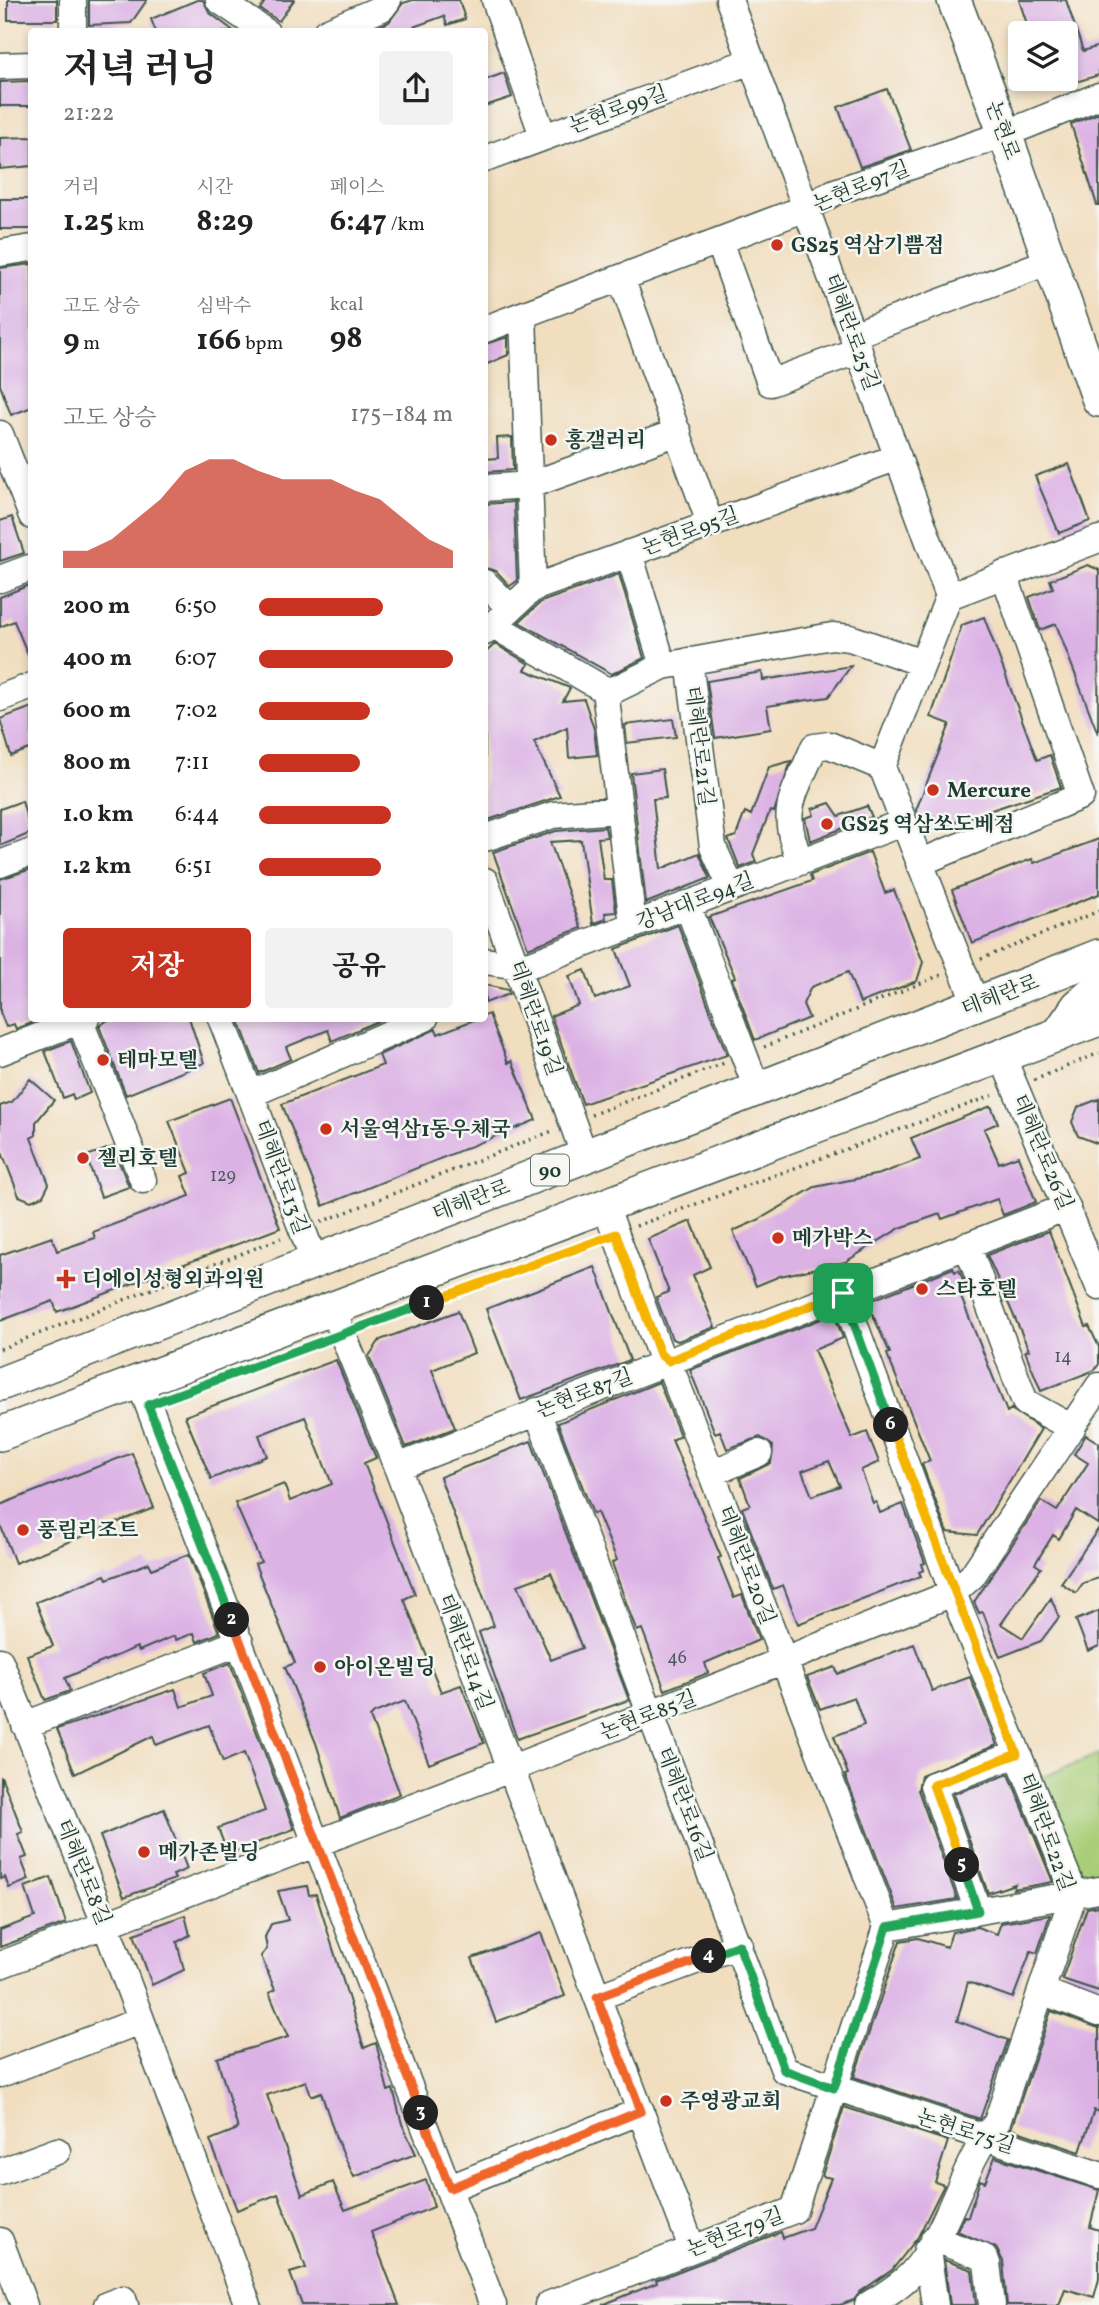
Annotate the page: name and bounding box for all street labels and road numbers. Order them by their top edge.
street label: 논현로99길 [565,79,672,142]
street label: 논현로 [978,97,1026,164]
street label: 논현로97길 [809,155,914,220]
street label: 테헤란로25길 [816,270,885,395]
street label: 논현로95길 [638,501,743,563]
street label: 테헤란로21길 [677,684,720,808]
street label: 강남대로94길 [632,867,759,938]
street label: 테헤란로19길 [501,957,568,1080]
street label: 테헤란로 [957,968,1044,1024]
street label: 테헤란로26길 [1004,1090,1079,1215]
street label: 테헤란로13길 [246,1116,315,1239]
road number: 90 [531,1154,569,1186]
street label: 테헤란로 [428,1173,515,1229]
street label: 논현로87길 [532,1363,637,1426]
street label: 테헤란로20길 [710,1502,782,1629]
street label: 테헤란로14길 [430,1590,499,1715]
street label: 논현로85길 [596,1685,701,1748]
street label: 테헤란로16길 [649,1743,719,1866]
street label: 테헤란로22길 [1011,1769,1080,1896]
street label: 테헤란로8길 [48,1815,117,1930]
street label: 논현로75길 [913,2103,1018,2162]
street label: 논현로79길 [683,2202,788,2265]

